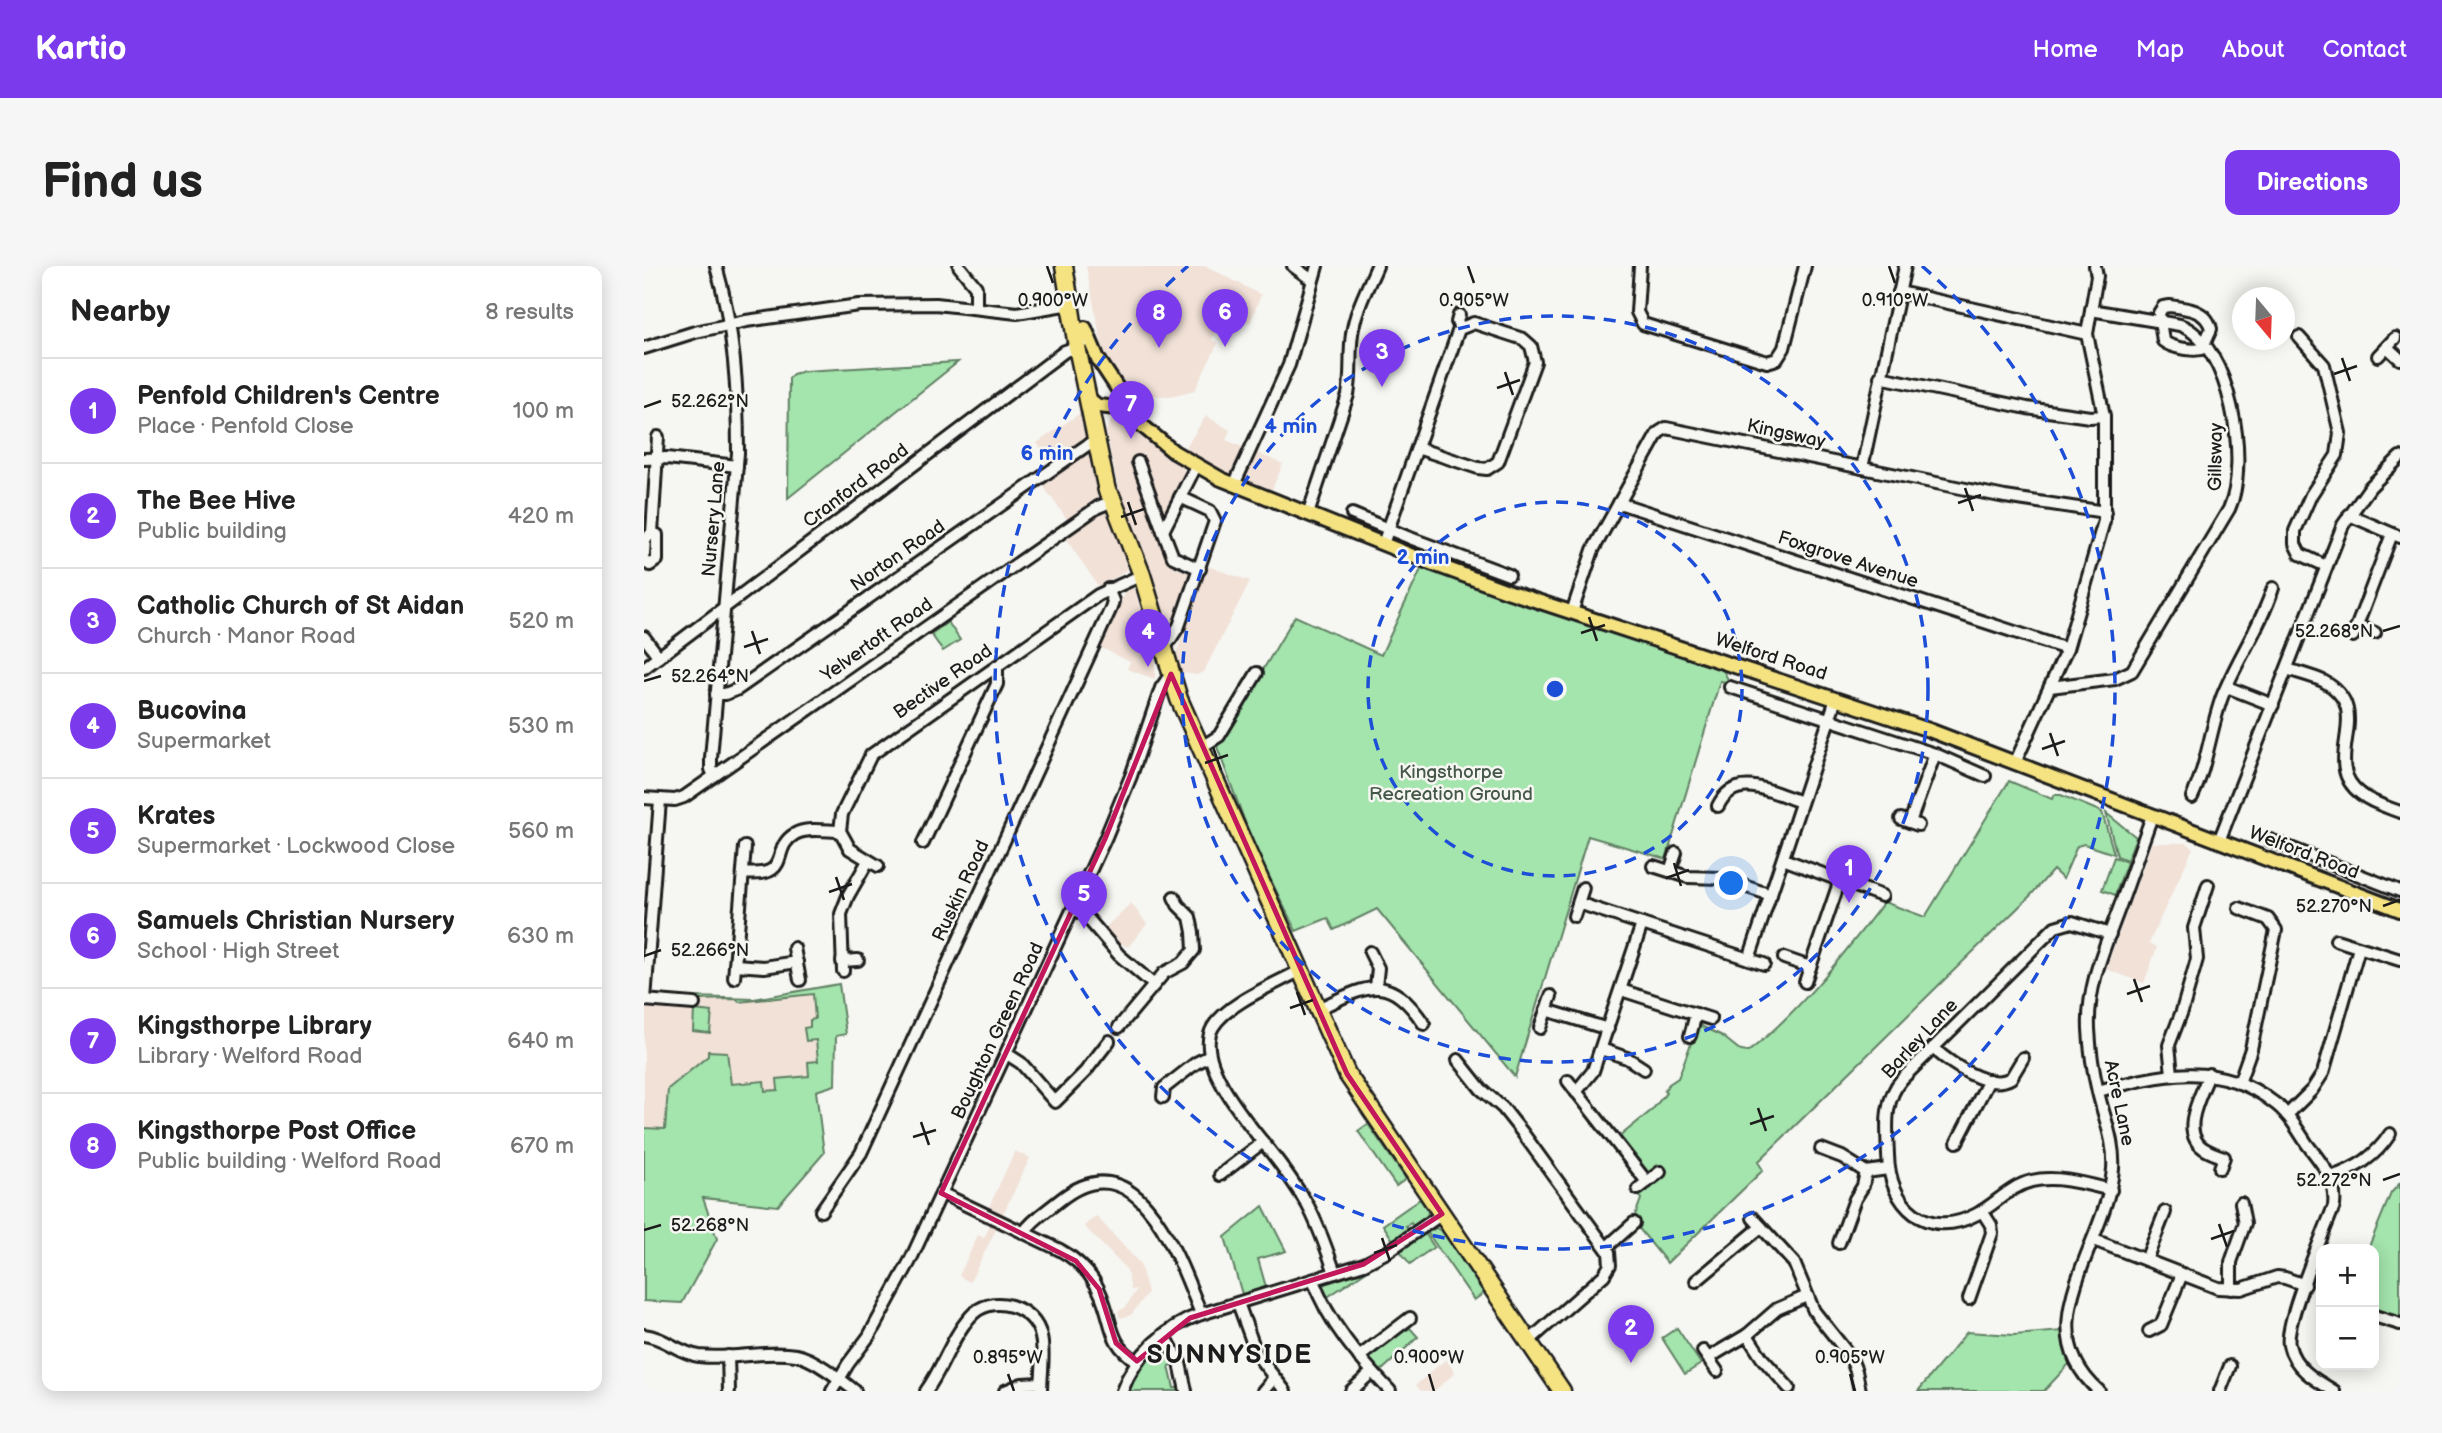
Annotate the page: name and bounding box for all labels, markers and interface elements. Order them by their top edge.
text: Kartio [35,29,127,69]
text: Home [2033,35,2098,64]
text: Map [2136,35,2184,64]
text: About [2222,35,2284,64]
text: Contact [2322,35,2407,64]
button: Directions [2225,150,2400,215]
text: Find us [42,153,203,212]
north arrow [2232,287,2295,350]
pin: 6 [1202,289,1248,347]
text: 0.900°W [1018,290,1089,311]
pin: 8 [1136,290,1182,348]
text: 0.905°W [1439,290,1510,311]
text: 0.910°W [1862,290,1929,311]
text: Nearby [70,294,170,330]
text: 8 results [485,298,574,326]
pin: 3 [1359,329,1405,387]
text: Penfold Children's Centre [137,381,440,412]
pin: 7 [1108,381,1154,439]
text: 52.262°N [671,391,749,412]
text: 1 [88,397,98,425]
text: 100 m [513,397,574,425]
text: Place · Penfold Close [137,412,354,440]
text: 4 min [1265,414,1317,439]
street label: Kingsway [1745,414,1828,454]
street label: Gillsway [2204,422,2228,491]
street label: Cranford Road [799,439,913,533]
text: 6 min [1020,441,1074,466]
street label: Nursery Lane [697,460,731,578]
text: The Bee Hive [137,486,296,517]
text: 2 [86,502,100,530]
text: 420 m [508,502,574,530]
street label: Norton Road [846,515,950,597]
text: Public building [137,517,287,545]
street label: Foxgrove Avenue [1775,526,1921,594]
text: 2 min [1396,545,1450,570]
text: Catholic Church of St Aidan [137,591,464,622]
street label: Yelvertoft Road [816,593,937,688]
text: 3 [86,607,100,635]
text: 520 m [508,607,574,635]
pin: 4 [1125,609,1171,667]
text: 52.268°N [2295,621,2373,642]
text: Church · Manor Road [137,622,356,650]
street label: Welford Road [1712,628,1830,686]
street label: Bective Road [889,640,997,724]
text: 52.264°N [671,666,749,687]
centre of rings [1543,677,1567,701]
text: Bucovina [137,696,247,727]
text: 4 [86,712,100,740]
text: 530 m [508,712,574,740]
text: Supermarket [137,727,271,755]
park label: Kingsthorpe Recreation Ground [1369,761,1533,806]
text: Krates [137,801,215,832]
text: 5 [86,817,100,845]
text: 560 m [508,817,574,845]
street label: Welford Road [2246,821,2362,885]
text: Supermarket · Lockwood Close [137,832,455,860]
street label: Ruskin Road [928,837,994,945]
pin: 1 [1826,845,1872,903]
your location [1714,866,1748,900]
pin: 5 [1061,871,1107,929]
text: 52.270°N [2296,896,2372,917]
text: Samuels Christian Nursery [137,906,454,937]
text: 6 [86,922,100,950]
text: 630 m [507,922,574,950]
text: School · High Street [137,937,339,965]
street label: Boughton Green Road [947,939,1049,1123]
text: 52.266°N [671,940,749,961]
street label: Barley Lane [1877,994,1963,1084]
text: Kingsthorpe Library [137,1011,372,1042]
text: 7 [87,1027,99,1055]
text: 640 m [507,1027,574,1055]
text: Library · Welford Road [137,1042,362,1070]
street label: Acre Lane [2099,1058,2139,1148]
text: Kingsthorpe Post Office [137,1116,416,1147]
text: 8 [86,1132,100,1160]
text: 670 m [510,1132,574,1160]
text: Public building · Welford Road [137,1147,442,1175]
text: 52.272°N [2296,1170,2372,1191]
text: 52.268°N [671,1215,749,1236]
map controls [2316,1244,2379,1370]
button: + [2316,1244,2379,1307]
pin: 2 [1608,1305,1654,1363]
button: − [2316,1307,2379,1370]
district label: SUNNYSIDE [1147,1340,1313,1371]
text: 0.895°W [973,1347,1043,1368]
text: 0.900°W [1394,1347,1465,1368]
text: 0.905°W [1815,1347,1886,1368]

